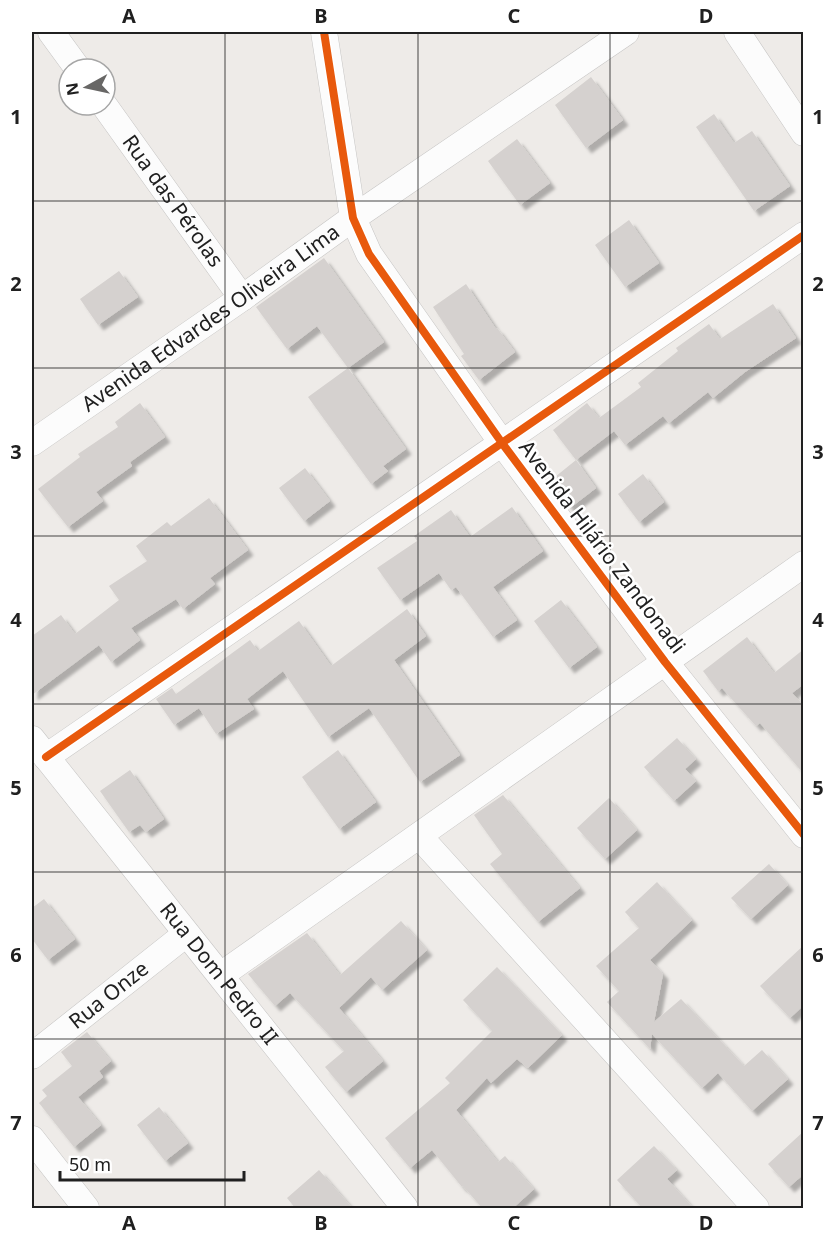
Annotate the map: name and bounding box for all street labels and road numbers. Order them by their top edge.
street label: Rua das Pérolas [117,129,230,272]
street label: Avenida Edvardes Oliveira Lima [76,217,345,418]
street label: Avenida Hilário Zandonadi [513,434,692,659]
street label: Rua Dom Pedro II [154,896,285,1050]
street label: Rua Onze [62,954,154,1035]

